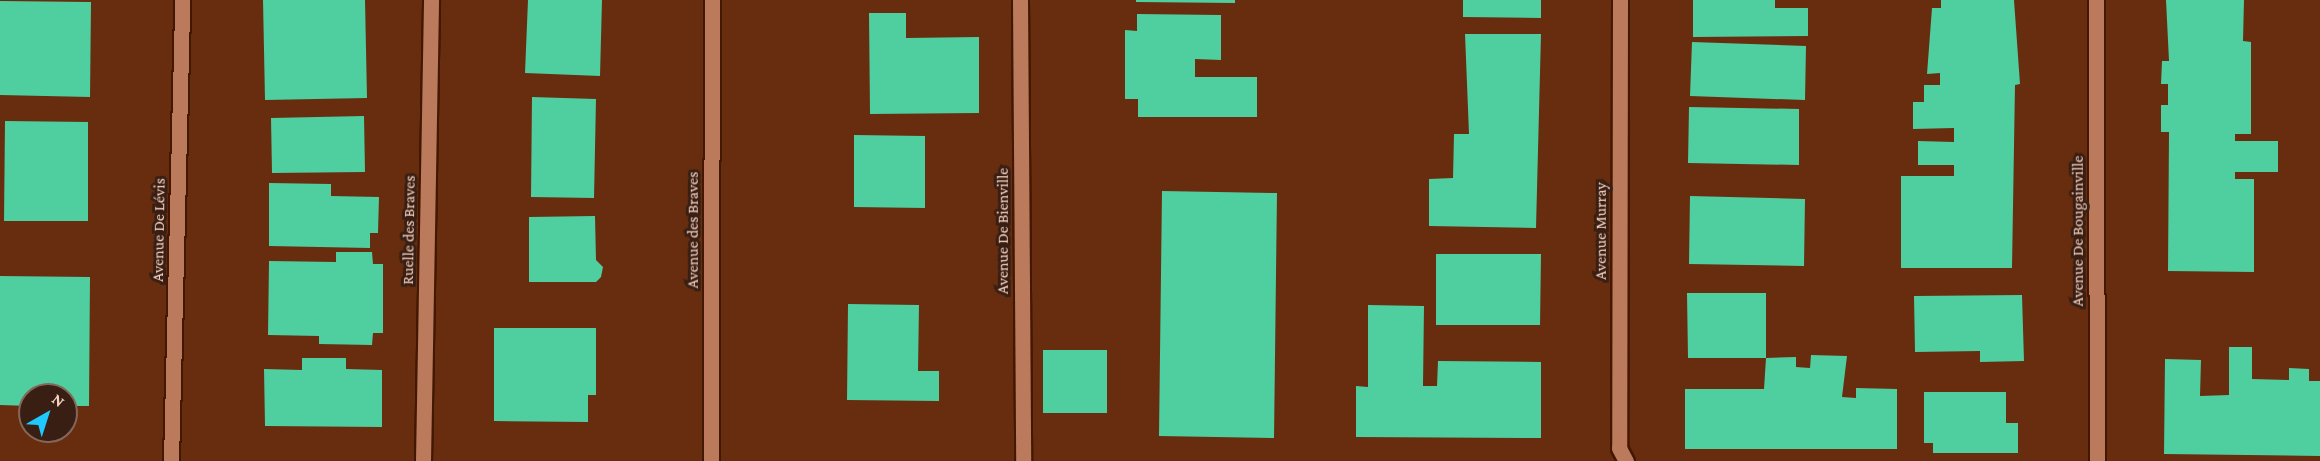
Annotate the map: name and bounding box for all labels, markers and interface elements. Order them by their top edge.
street label: Avenue De Bougainville [2068,156,2088,306]
street label: Avenue De Bienville [993,168,1013,294]
street label: Avenue des Braves [683,172,703,288]
street label: Ruelle des Braves [398,175,420,285]
street label: Avenue De Lévis [148,178,170,282]
street label: Avenue Murray [1591,182,1611,280]
north arrow [18,383,78,443]
text: N [49,390,68,410]

